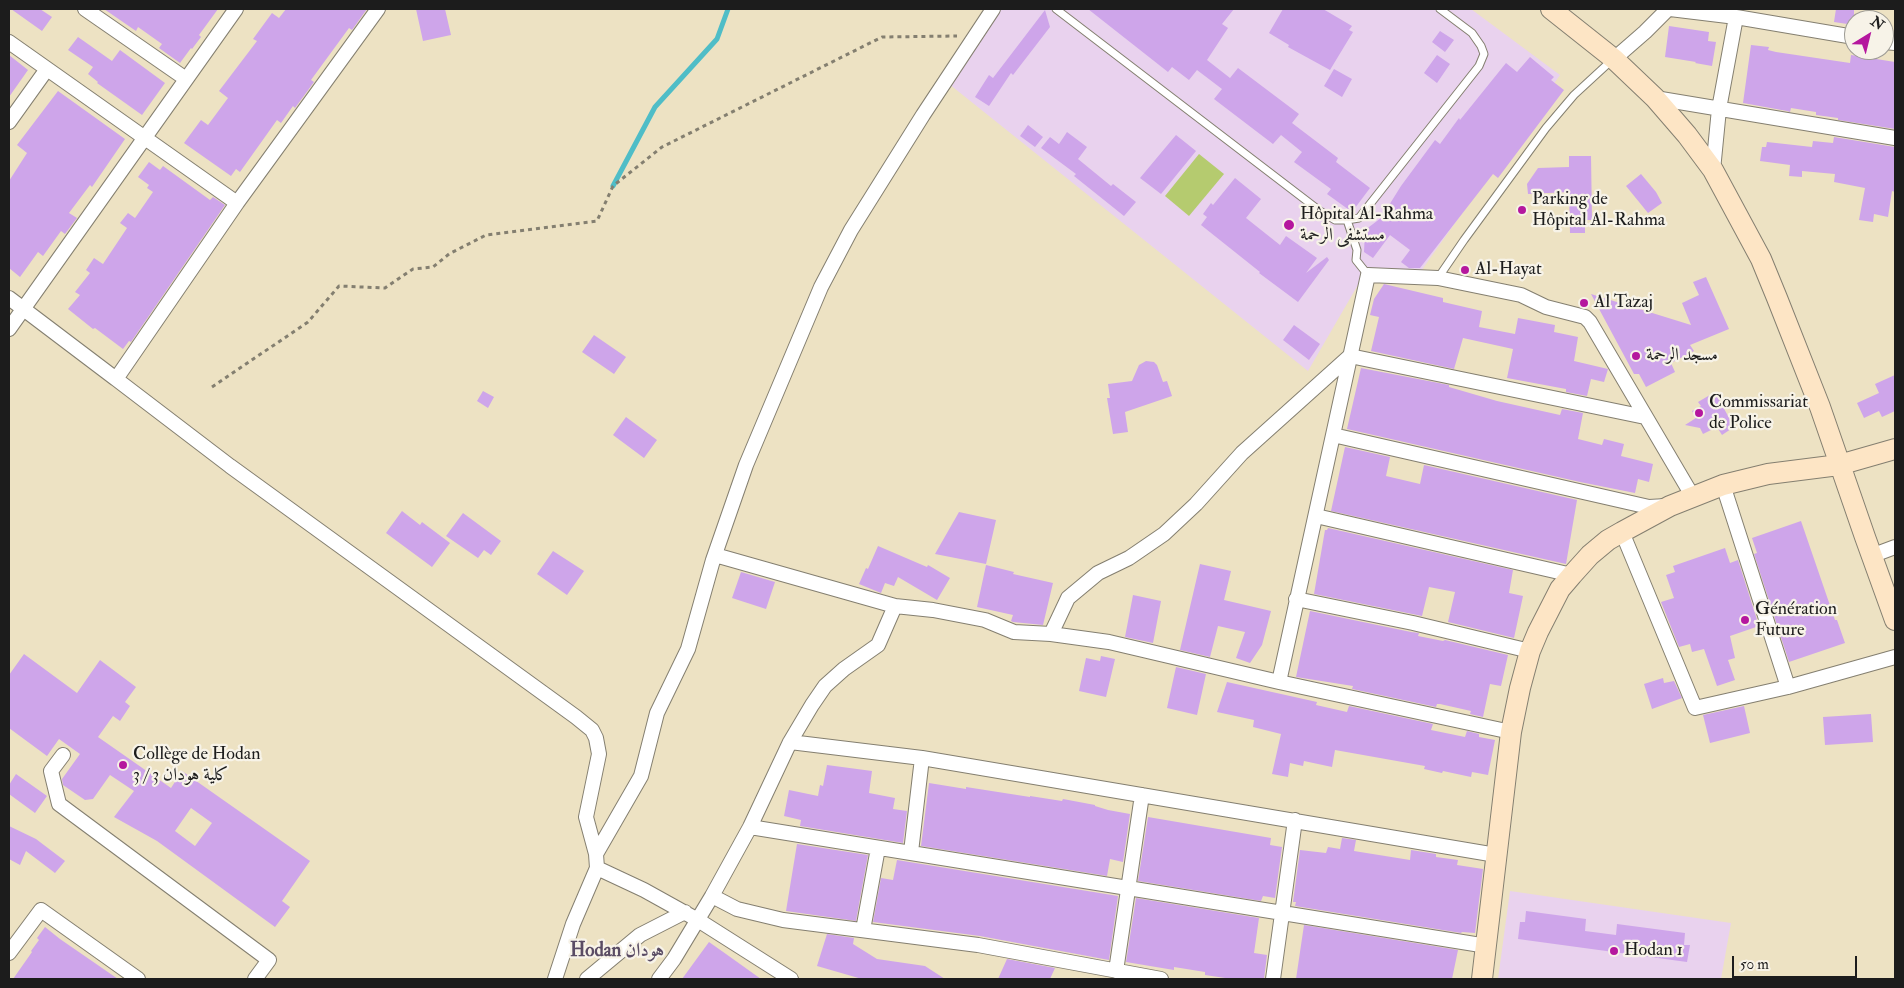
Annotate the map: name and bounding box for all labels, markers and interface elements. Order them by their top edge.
north arrow [1844,10,1894,60]
text: N [1867,13,1888,34]
place label: Parking de Hôpital Al-Rahma [1532,189,1665,232]
place label: Hôpital Al-Rahma مستشفى الرحمة [1300,204,1433,246]
marker: Parking de Hôpital Al-Rahma [1516,204,1528,216]
marker: Hôpital Al-Rahma مستشفى الرحمة [1282,218,1296,232]
place label: Al-Hayat [1475,259,1542,281]
marker: Al-Hayat [1459,264,1471,276]
place label: Al Tazaj [1594,292,1653,314]
marker: Al Tazaj [1578,297,1590,309]
place label: مسجد الرحمة [1646,345,1718,367]
marker: مسجد الرحمة [1630,350,1642,362]
place label: Commissariat de Police [1709,392,1808,434]
marker: Commissariat de Police [1693,407,1705,419]
place label: Génération Future [1755,599,1837,642]
marker: Génération Future [1739,614,1751,626]
place label: Collège de Hodan 3 / كلية هودان 3 [133,744,261,786]
marker: Collège de Hodan 3 / كلية هودان 3 [117,759,129,771]
place label: Hodan 1 [1624,940,1683,962]
district label: Hodan هودان [570,941,664,963]
marker: Hodan 1 [1608,945,1620,957]
scale bar [1734,946,1859,978]
text: 50 m [1740,955,1769,974]

